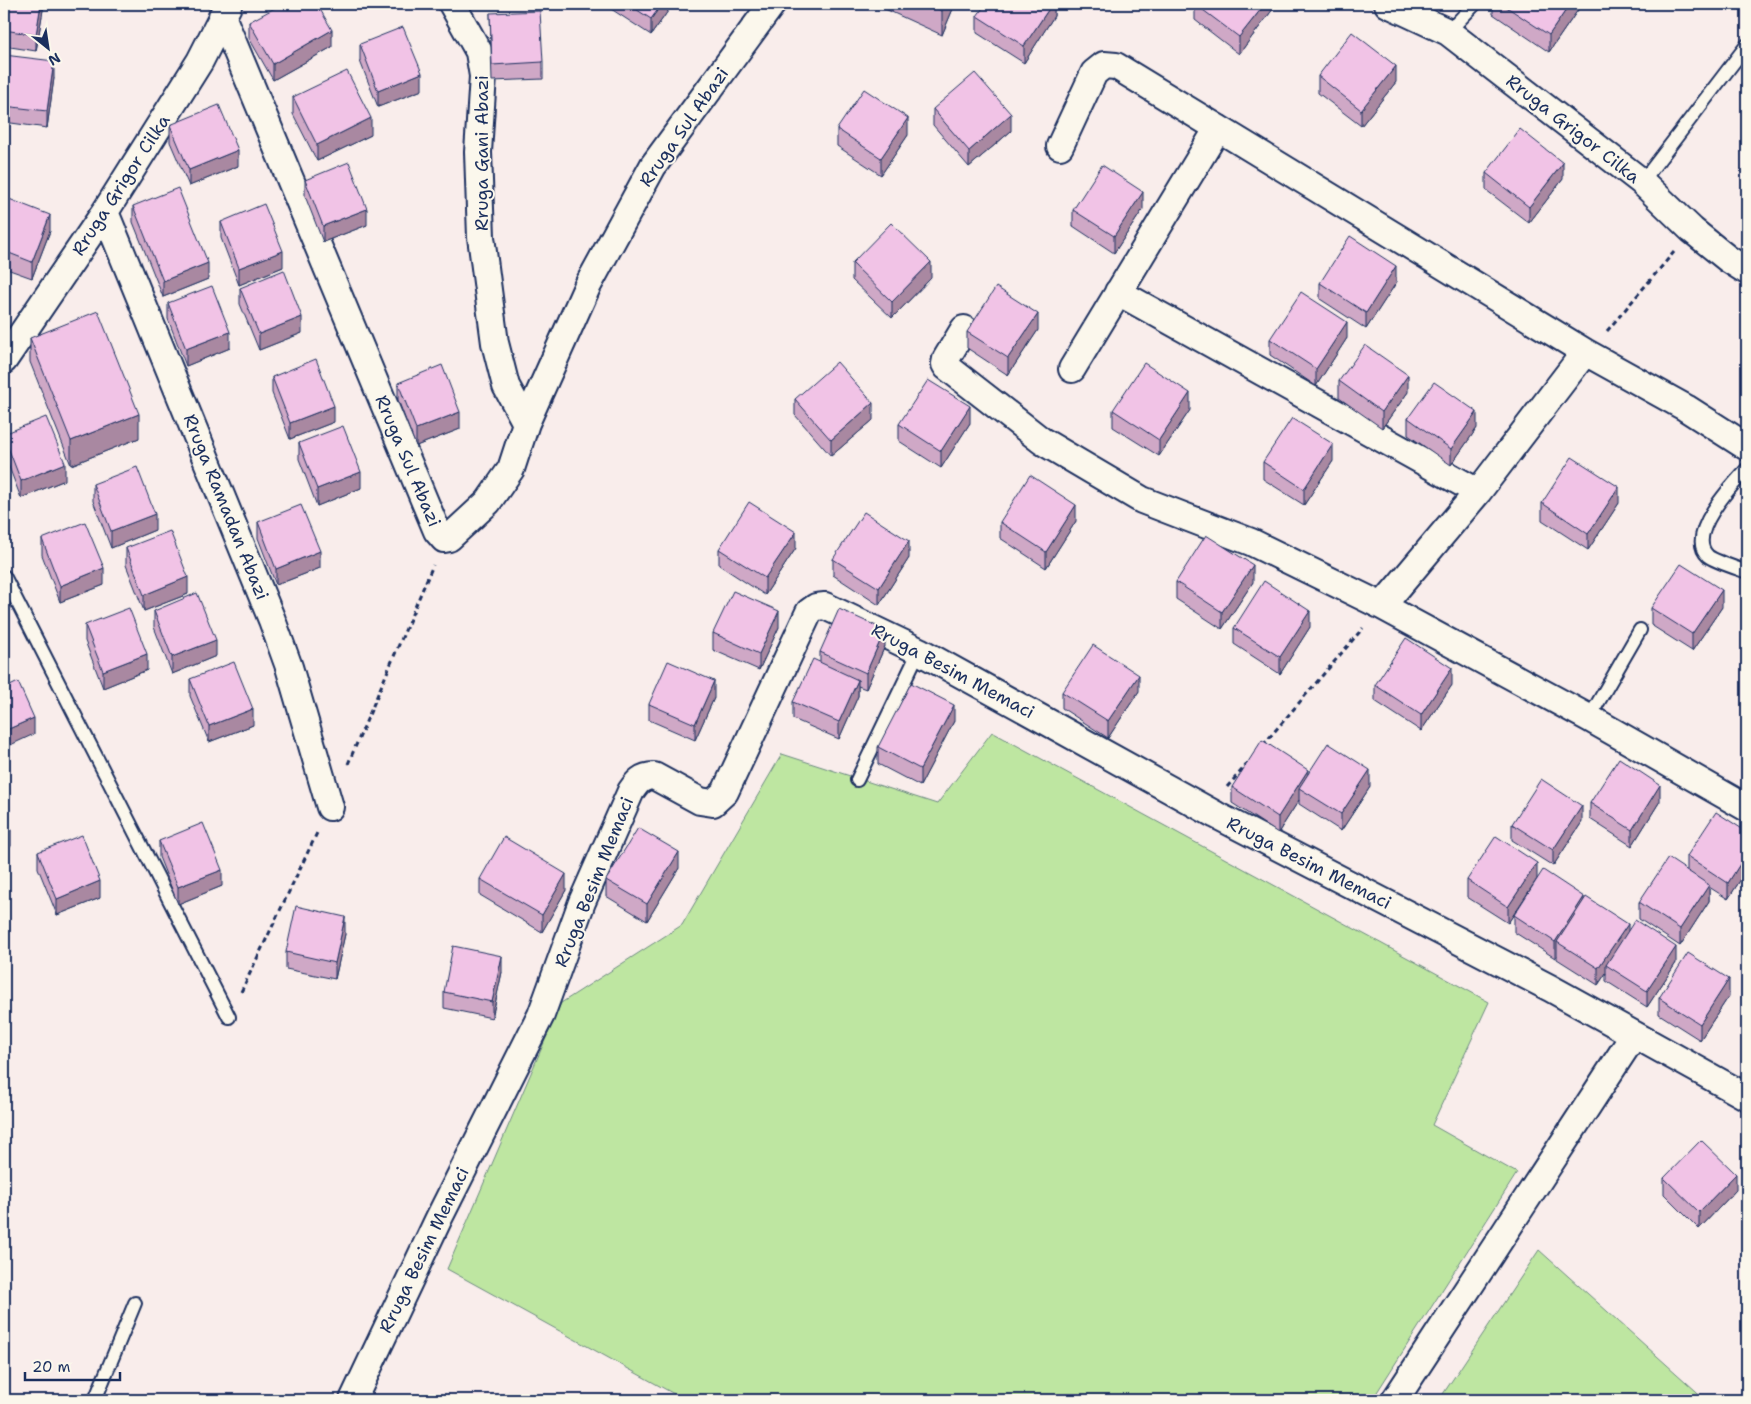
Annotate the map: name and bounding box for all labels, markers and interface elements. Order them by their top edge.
north arrow [22,22,72,72]
text: N [45,49,64,70]
street label: Rruga Sul Abazi [634,62,734,192]
street label: Rruga Grigor Cilka [1501,69,1645,189]
street label: Rruga Gani Abazi [470,75,494,231]
street label: Rruga Grigor Cilka [66,110,176,260]
street label: Rruga Sul Abazi [369,392,447,530]
street label: Rruga Ramadan Abazi [178,410,274,604]
street label: Rruga Besim Memaci [867,618,1039,724]
street label: Rruga Besim Memaci [549,793,639,971]
street label: Rruga Besim Memaci [1223,811,1395,915]
street label: Rruga Besim Memaci [373,1163,475,1337]
scale bar [25,1349,120,1381]
text: 20 m [32,1357,71,1377]

